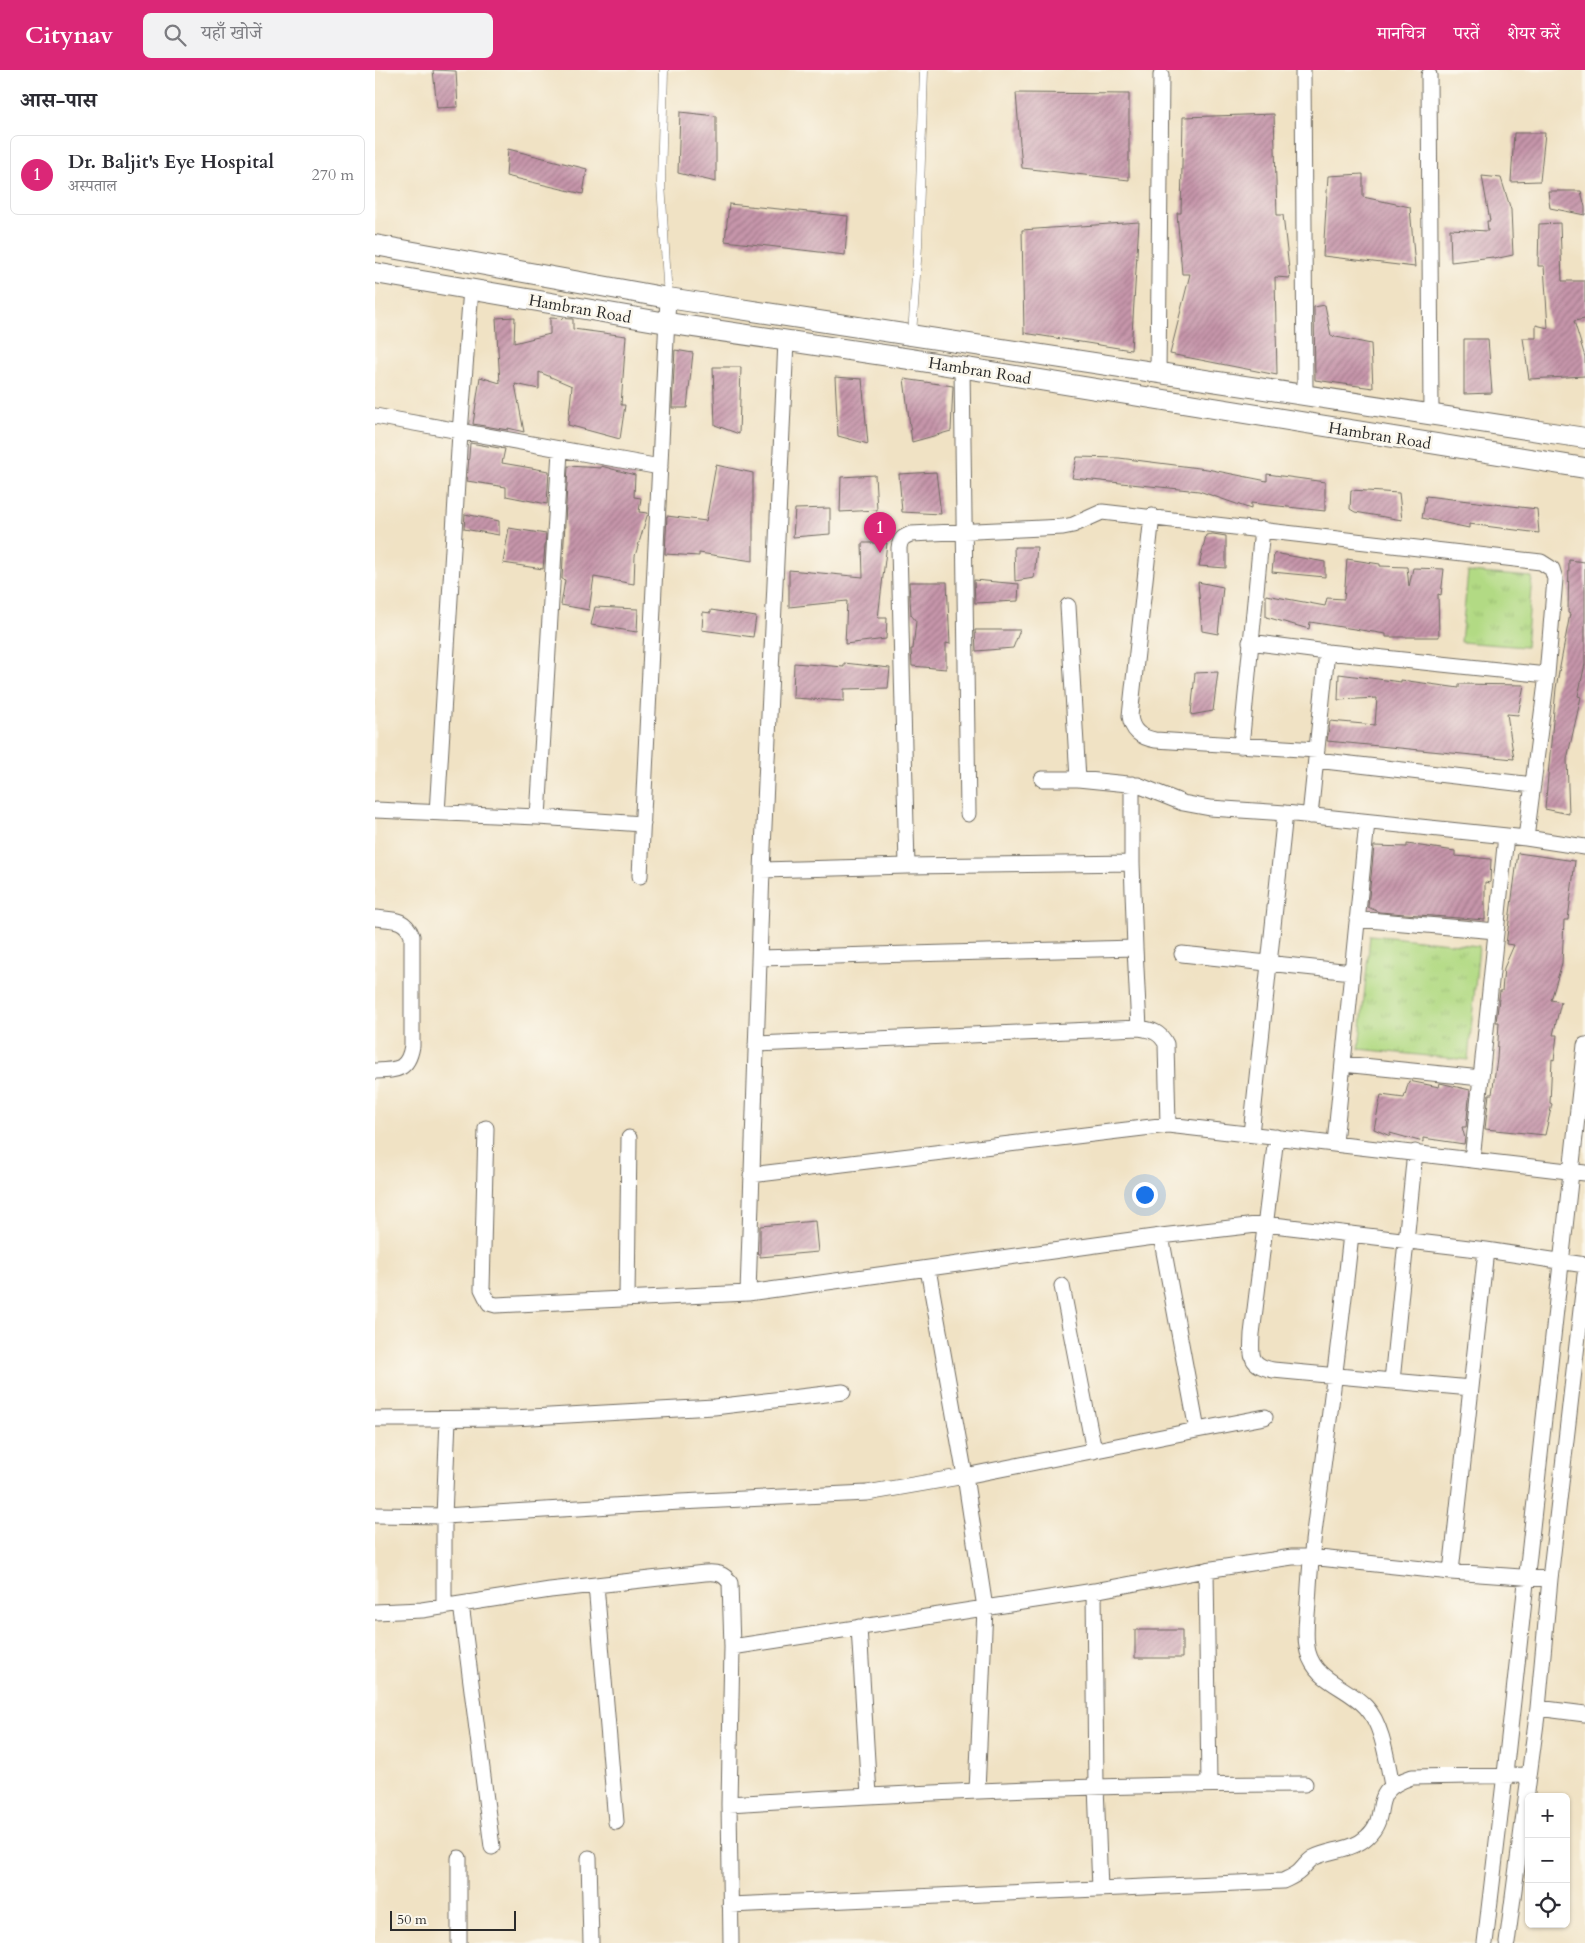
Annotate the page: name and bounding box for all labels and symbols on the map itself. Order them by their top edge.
street label: Hambran Road [527,289,633,329]
street label: Hambran Road [927,352,1033,390]
street label: Hambran Road [1327,417,1433,455]
pin: 1 [864,512,896,553]
your location [1132,1182,1158,1208]
scale bar [390,1908,516,1931]

